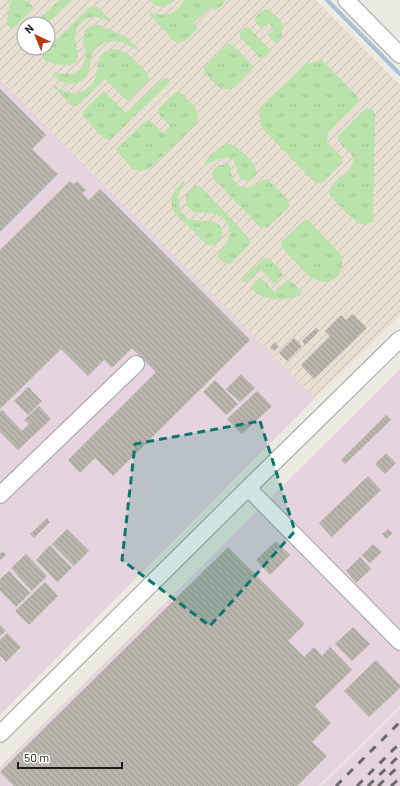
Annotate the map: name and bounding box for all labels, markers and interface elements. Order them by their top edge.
north arrow [16,16,56,56]
text: N [22,21,36,36]
scale bar [18,744,122,770]
text: 50 m [24,750,49,764]

